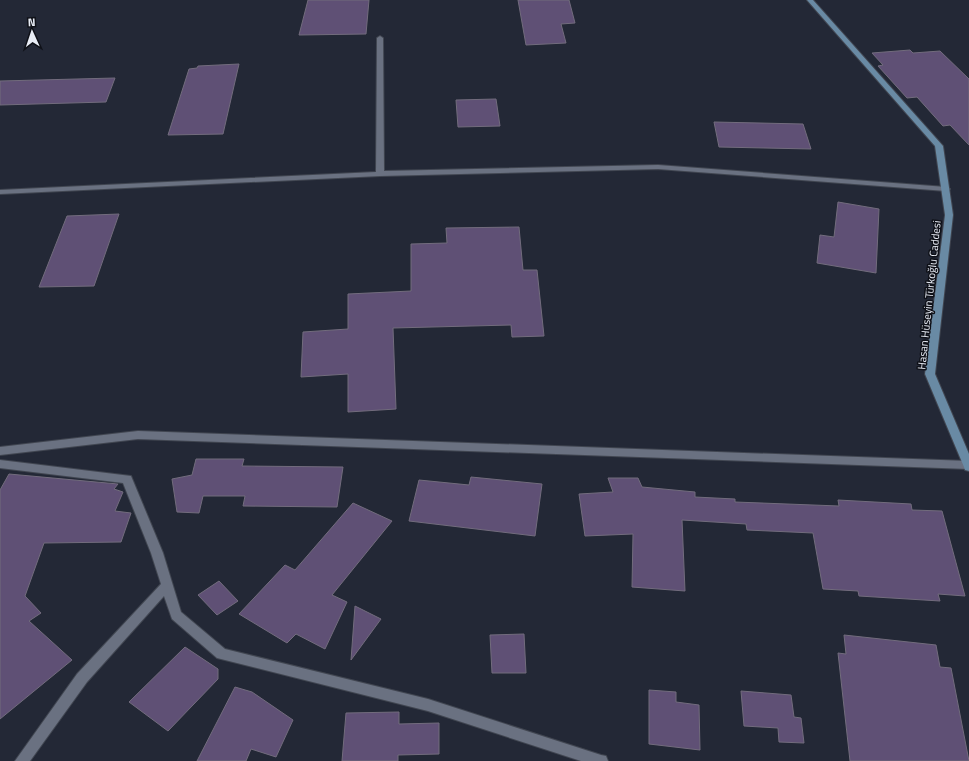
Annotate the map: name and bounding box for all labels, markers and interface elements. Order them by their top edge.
north arrow [12,12,52,52]
text: N [27,14,36,30]
street label: Hasan Hüseyin Türkoğlu Caddesi [913,220,945,370]

